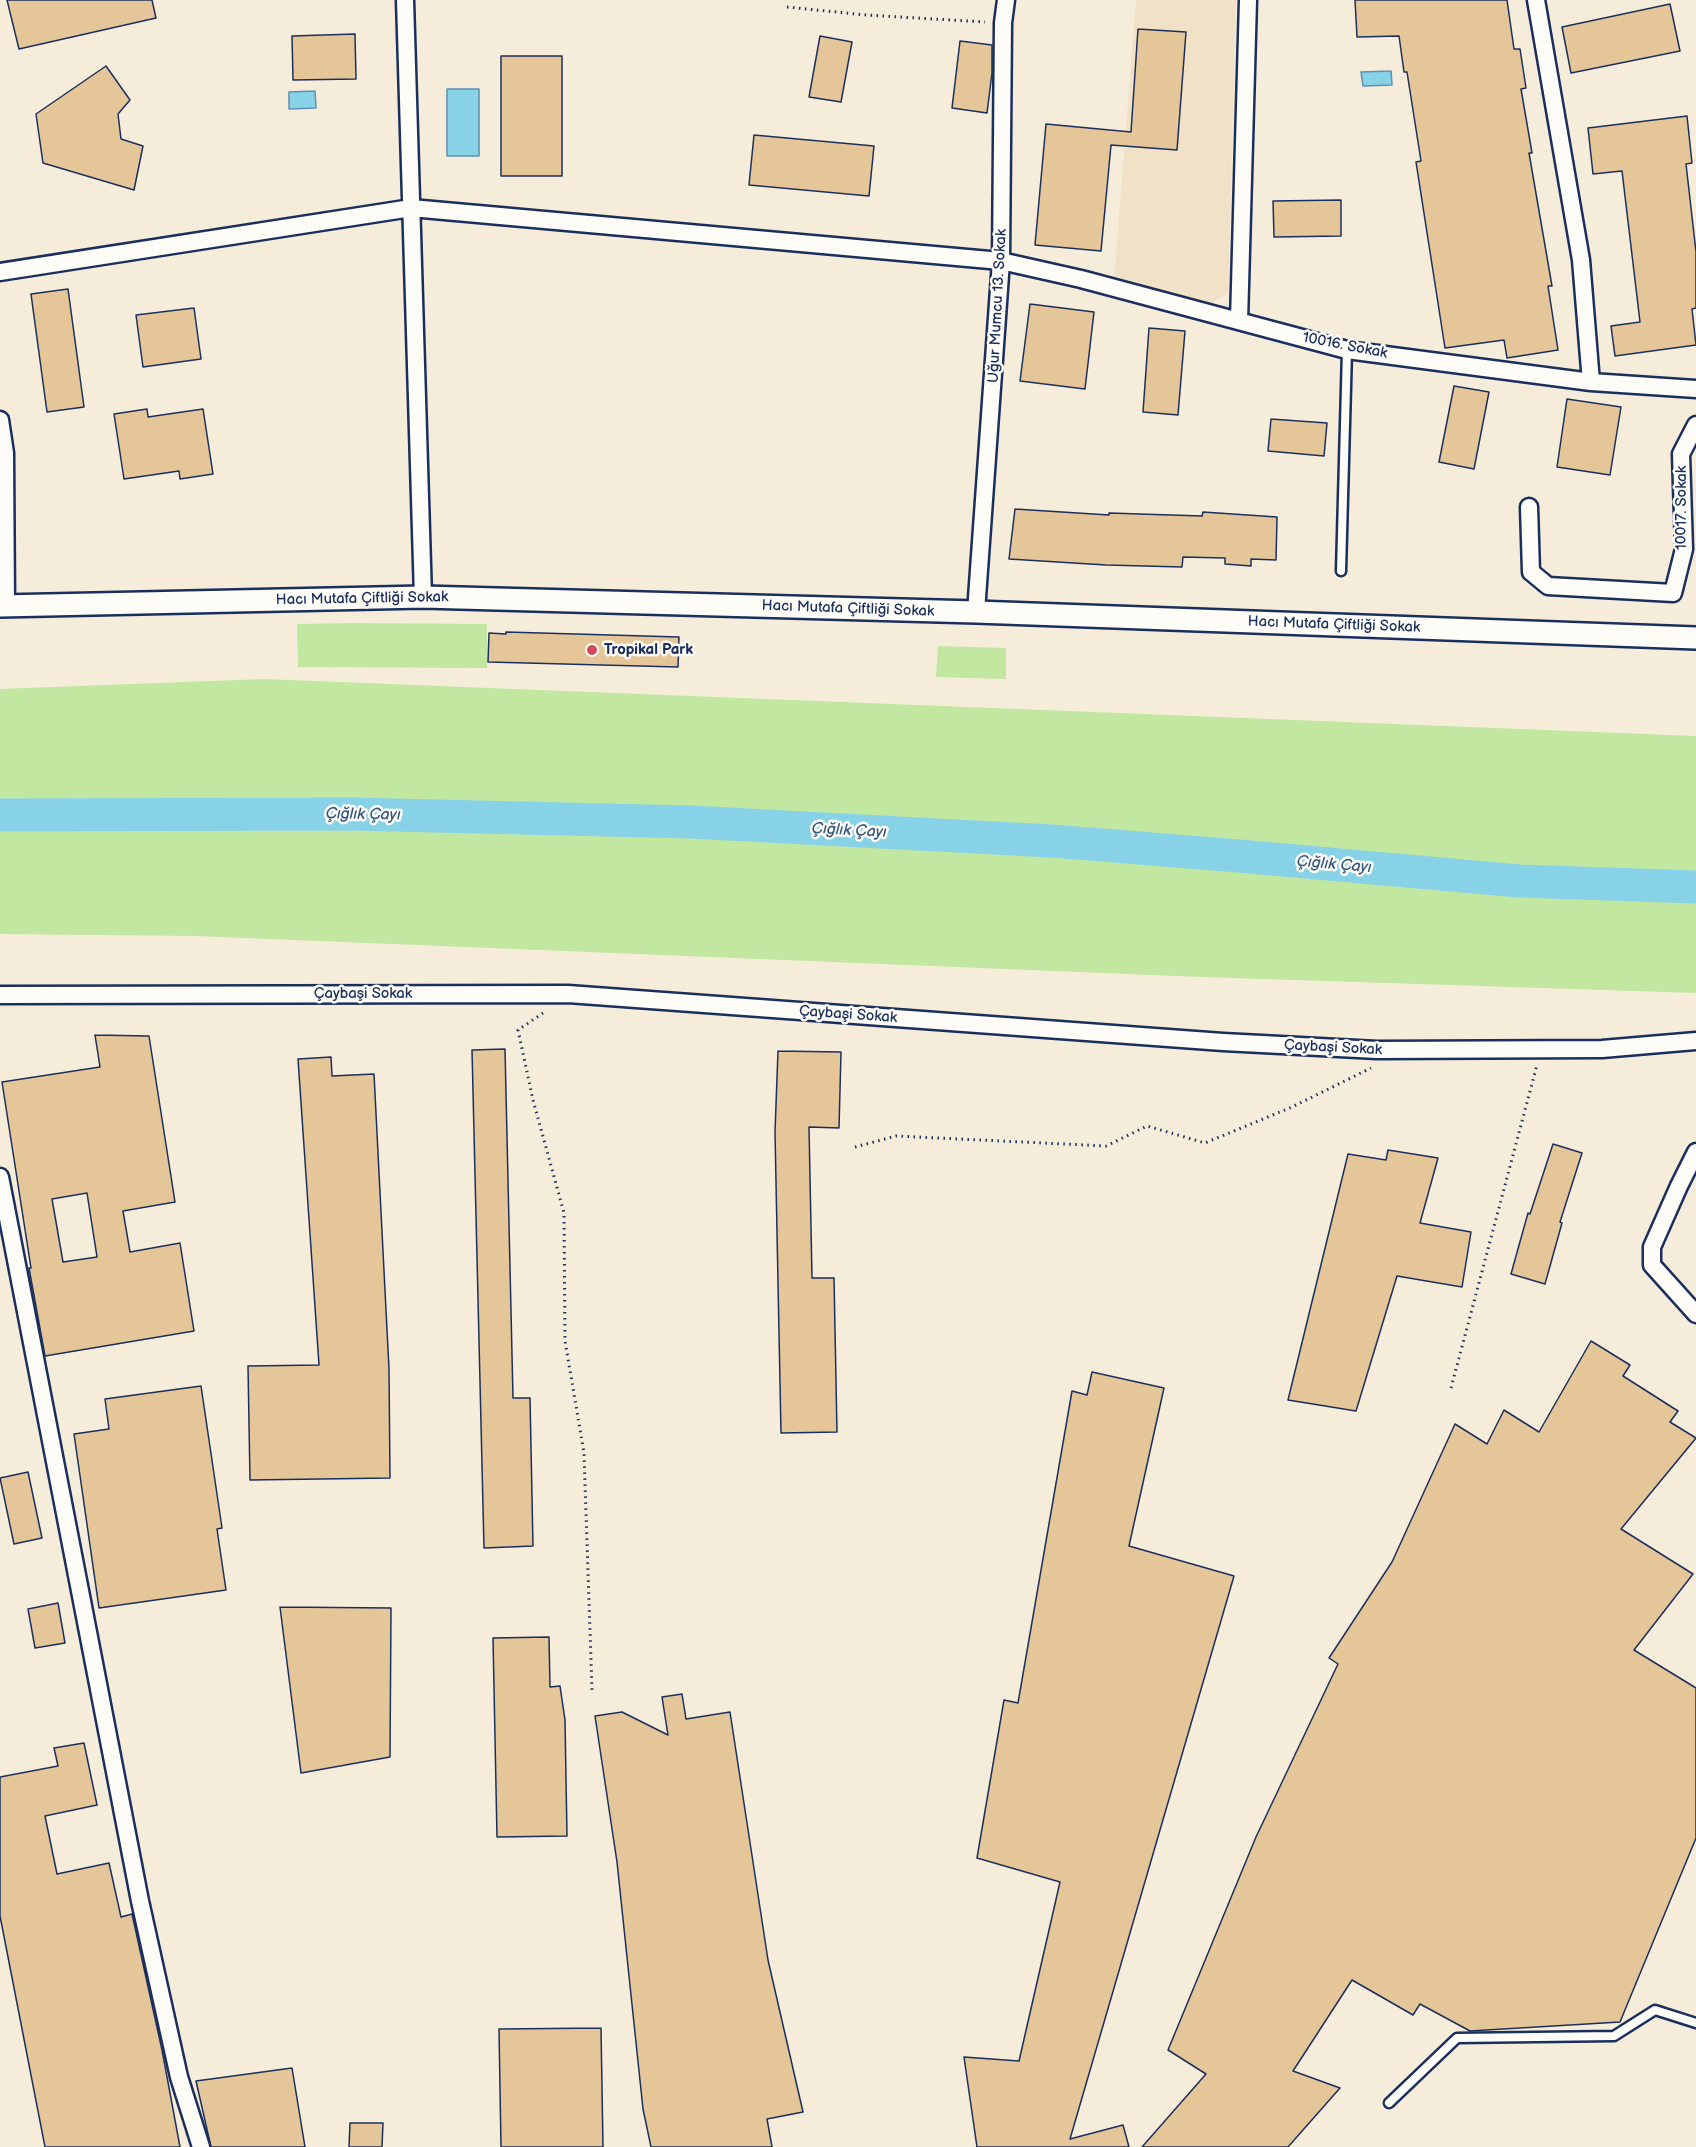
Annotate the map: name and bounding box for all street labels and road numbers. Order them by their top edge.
street label: Uğur Mumcu 13. Sokak [985,229,1011,383]
street label: 10016. Sokak [1301,329,1389,363]
street label: 10017. Sokak [1673,466,1691,550]
street label: Hacı Mutafa Çiftliği Sokak [276,588,448,610]
street label: Hacı Mutafa Çiftliği Sokak [761,597,935,621]
street label: Hacı Mutafa Çiftliği Sokak [1247,613,1421,637]
street label: Çaybaşi Sokak [314,985,412,1003]
street label: Çaybaşi Sokak [798,1003,898,1027]
street label: Çaybaşi Sokak [1283,1036,1383,1060]

